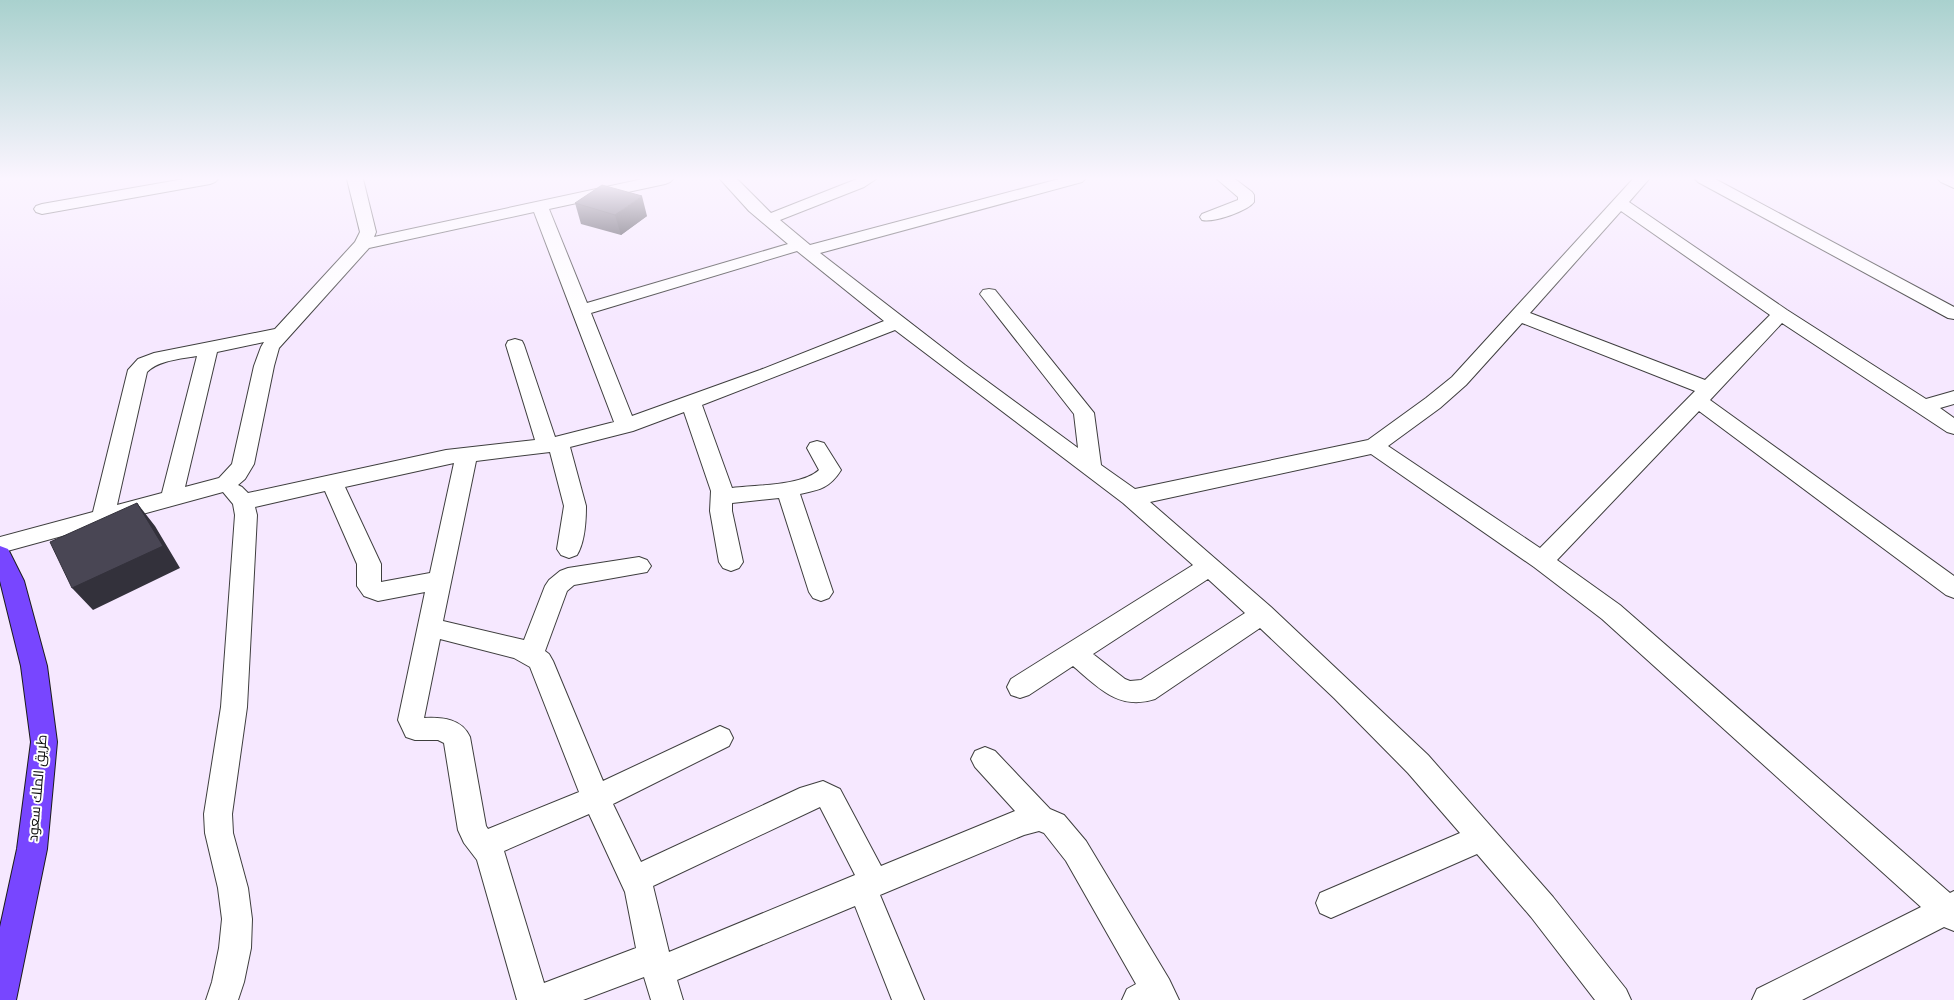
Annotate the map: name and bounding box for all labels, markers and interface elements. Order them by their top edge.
street label: طريق الملك سعود [23,734,51,842]

